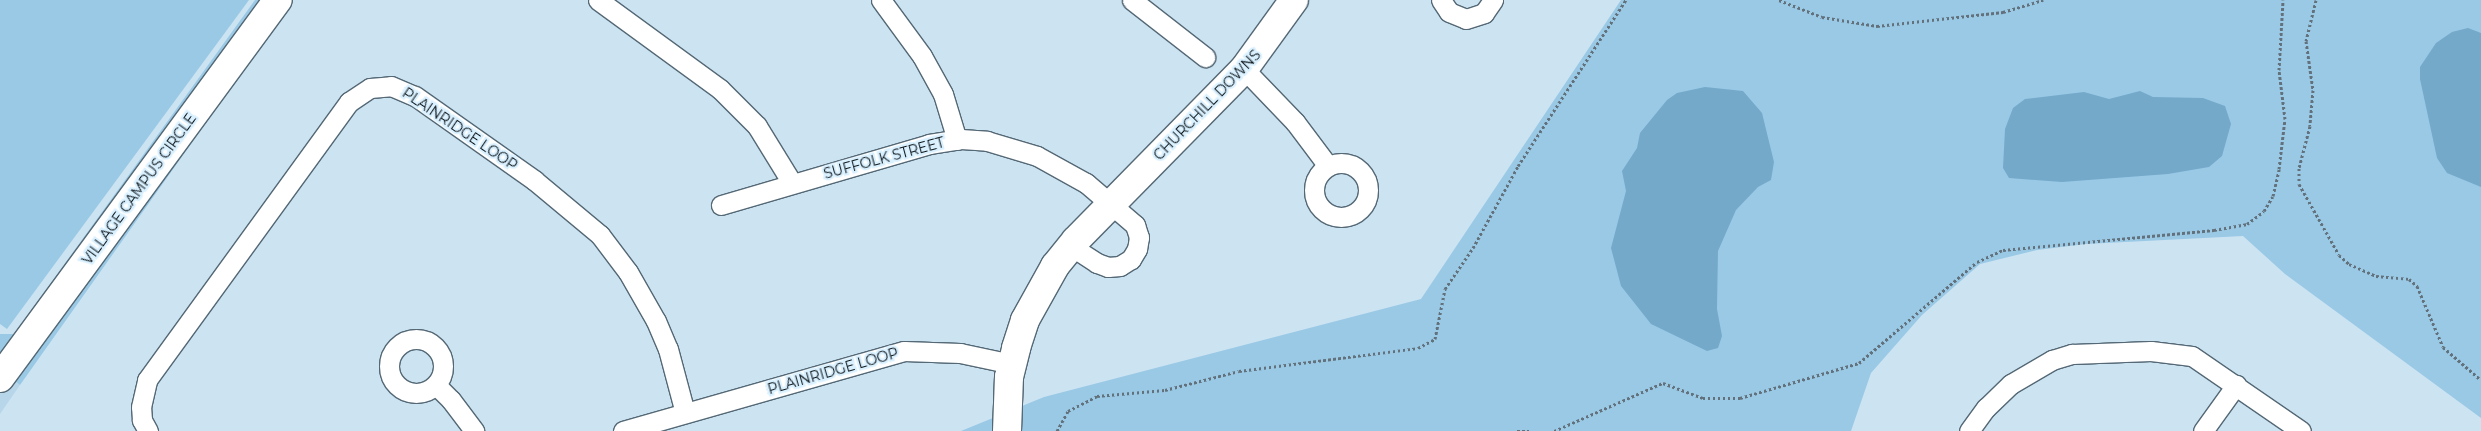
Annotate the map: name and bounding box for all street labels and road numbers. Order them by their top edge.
street label: CHURCHILL DOWNS [1150,46,1264,164]
street label: PLAINRIDGE LOOP [399,84,521,174]
street label: VILLAGE CAMPUS CIRCLE [79,110,199,268]
street label: SUFFOLK STREET [822,134,946,182]
street label: PLAINRIDGE LOOP [766,344,900,398]

